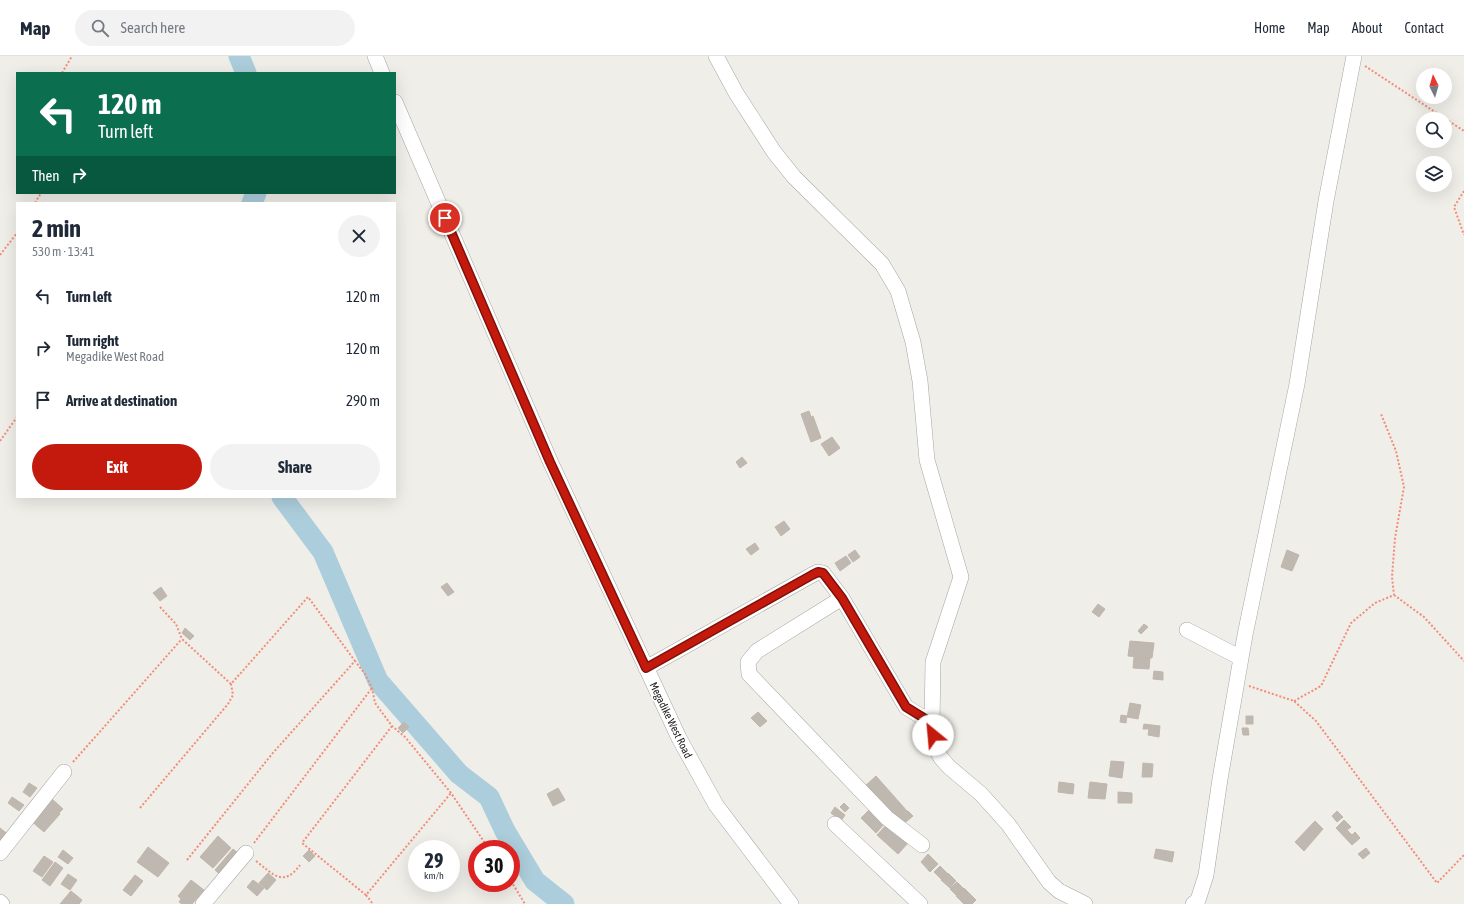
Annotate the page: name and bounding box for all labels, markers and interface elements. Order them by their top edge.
search box [75,10,355,46]
text: Map [20,17,51,39]
icon: search [89,17,111,39]
text: Search here [121,19,185,36]
text: Home [1254,20,1285,36]
text: Map [1307,20,1330,36]
text: About [1352,20,1383,36]
text: Contact [1405,20,1444,36]
north arrow [1416,68,1452,104]
map controls [1416,68,1452,192]
icon: left [32,88,84,140]
text: 120 m [98,88,161,120]
button: search [1416,112,1452,148]
text: Turn left [98,121,153,142]
button: layers [1416,156,1452,192]
icon: right [68,164,90,186]
text: Then [32,167,60,184]
pin [428,201,462,235]
icon: arrive [434,207,456,229]
text: 2 min [32,215,81,242]
button: close [338,215,380,257]
text: 530 m · 13:41 [32,244,95,259]
icon: left [32,285,54,307]
text: Turn left [66,288,112,305]
text: 120 m [346,288,380,305]
text: Turn right [66,332,119,349]
icon: right [32,337,54,359]
text: 120 m [346,340,380,357]
text: Megadike West Road [66,349,164,364]
icon: arrive [32,389,54,411]
text: Arrive at destination [66,392,177,409]
text: 290 m [346,392,380,409]
button: Exit [32,444,202,490]
button: Share [210,444,380,490]
street label: Megadike West Road [647,680,695,760]
position arrow [912,714,954,756]
speed limit sign: 30 [468,840,520,892]
text: 29 [425,849,443,872]
text: km/h [424,870,444,881]

